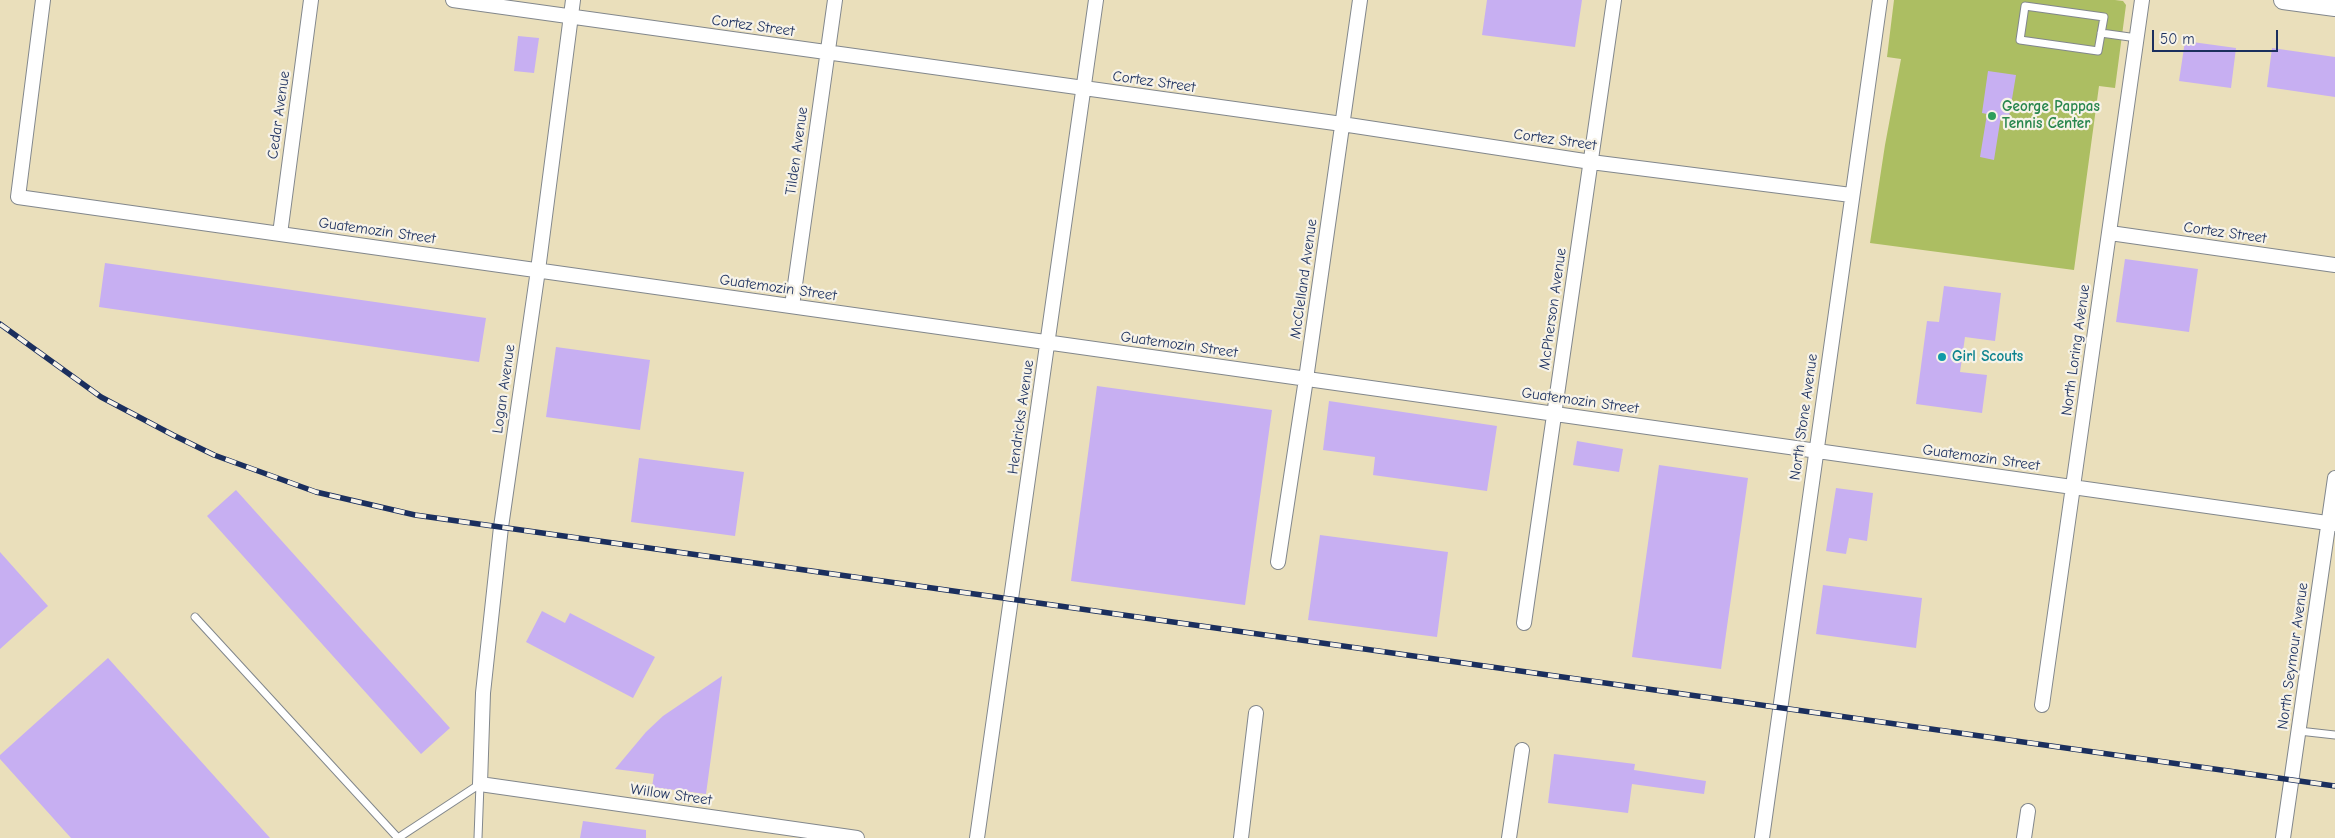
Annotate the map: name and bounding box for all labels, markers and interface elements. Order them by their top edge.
street label: Cortez Street [710,11,796,41]
scale bar [2155,20,2281,52]
text: 50 m [2160,30,2195,48]
street label: Cortez Street [1111,67,1197,97]
street label: Cedar Avenue [264,70,294,160]
place label: George Pappas Tennis Center [2002,98,2100,133]
street label: Tilden Avenue [782,106,812,196]
marker: George Pappas Tennis Center [1986,110,1998,122]
street label: Cortez Street [1512,125,1598,155]
street label: Guatemozin Street [317,214,437,248]
street label: McClelland Avenue [1287,218,1321,340]
street label: Cortez Street [2182,218,2268,248]
street label: McPherson Avenue [1536,247,1570,371]
street label: Guatemozin Street [718,271,838,305]
street label: North Loring Avenue [2058,283,2094,417]
street label: Guatemozin Street [1119,328,1239,362]
street label: Logan Avenue [489,343,519,435]
place label: Girl Scouts [1952,348,2023,366]
marker: Girl Scouts [1936,351,1948,363]
street label: North Stone Avenue [1786,353,1822,481]
street label: Hendricks Avenue [1004,359,1038,475]
street label: Guatemozin Street [1520,384,1640,418]
street label: Guatemozin Street [1921,441,2041,475]
street label: North Seymour Avenue [2274,581,2312,731]
street label: Willow Street [629,780,713,810]

